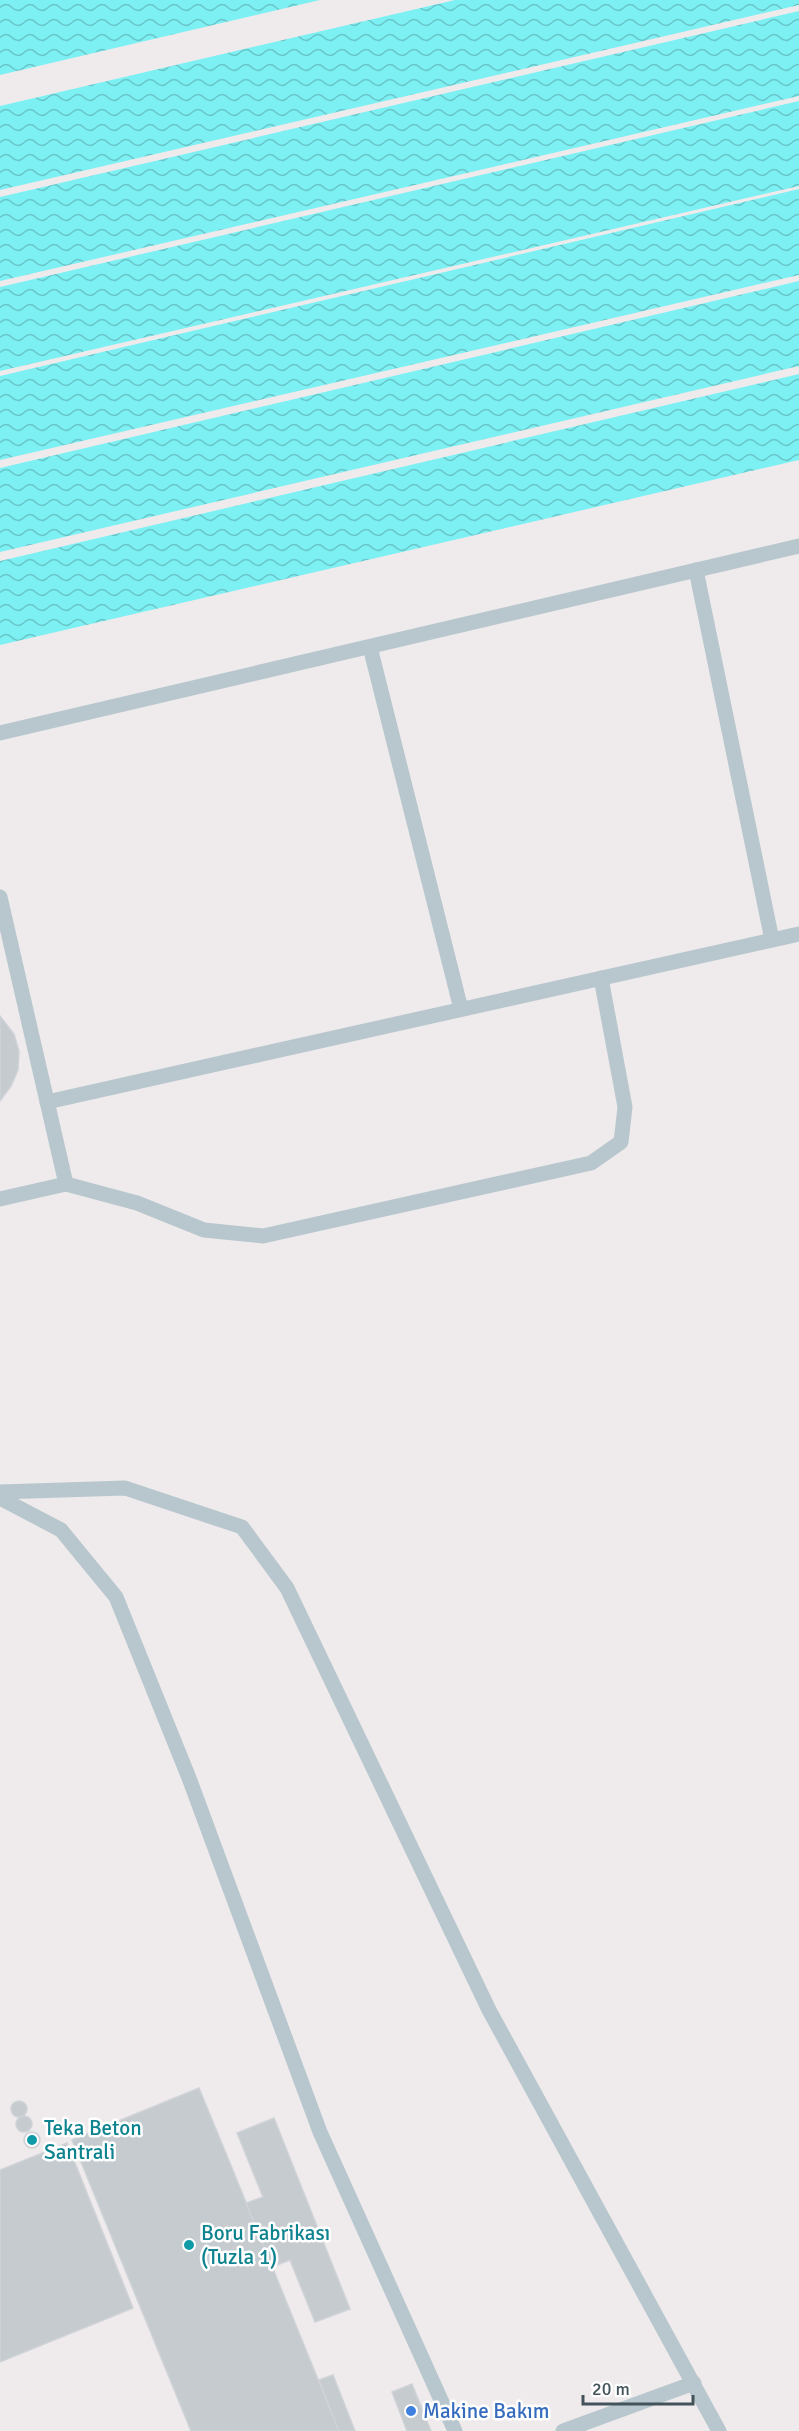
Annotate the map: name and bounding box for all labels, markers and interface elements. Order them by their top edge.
place label: Teka Beton Santrali [44,2115,142,2165]
marker: Teka Beton Santrali [25,2133,39,2147]
place label: Boru Fabrikası (Tuzla 1) [201,2220,330,2270]
marker: Boru Fabrikası (Tuzla 1) [182,2238,196,2252]
scale bar [583,2368,692,2406]
text: 20 m [592,2378,630,2400]
place label: Makine Bakım [423,2398,549,2424]
marker: Makine Bakım [404,2404,418,2418]

